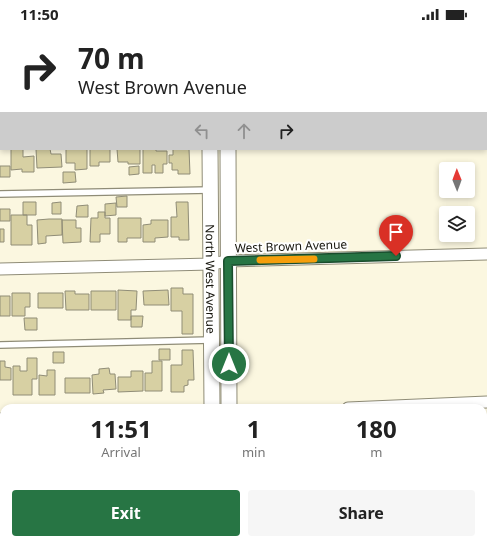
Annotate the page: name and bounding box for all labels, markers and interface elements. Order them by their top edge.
text: 11:50 [20,4,59,24]
text: 70 m [78,39,145,77]
icon: right [12,44,64,96]
text: West Brown Avenue [78,75,247,99]
icon: left [191,120,213,142]
icon: ahead [233,120,255,142]
icon: right [275,120,297,142]
north arrow [439,162,475,198]
map controls [439,162,475,242]
button: layers [439,206,475,242]
pin [379,215,413,256]
icon: arrive [385,221,407,243]
street label: North West Avenue [202,224,220,334]
street label: West Brown Avenue [234,236,348,256]
position arrow [208,343,250,385]
text: 11:51 [90,412,152,445]
text: 1 [247,412,261,445]
text: 180 [356,412,397,445]
text: Arrival [101,443,141,461]
text: min [242,443,265,461]
text: m [370,443,382,461]
button: Exit [12,490,240,536]
button: Share [248,490,475,536]

